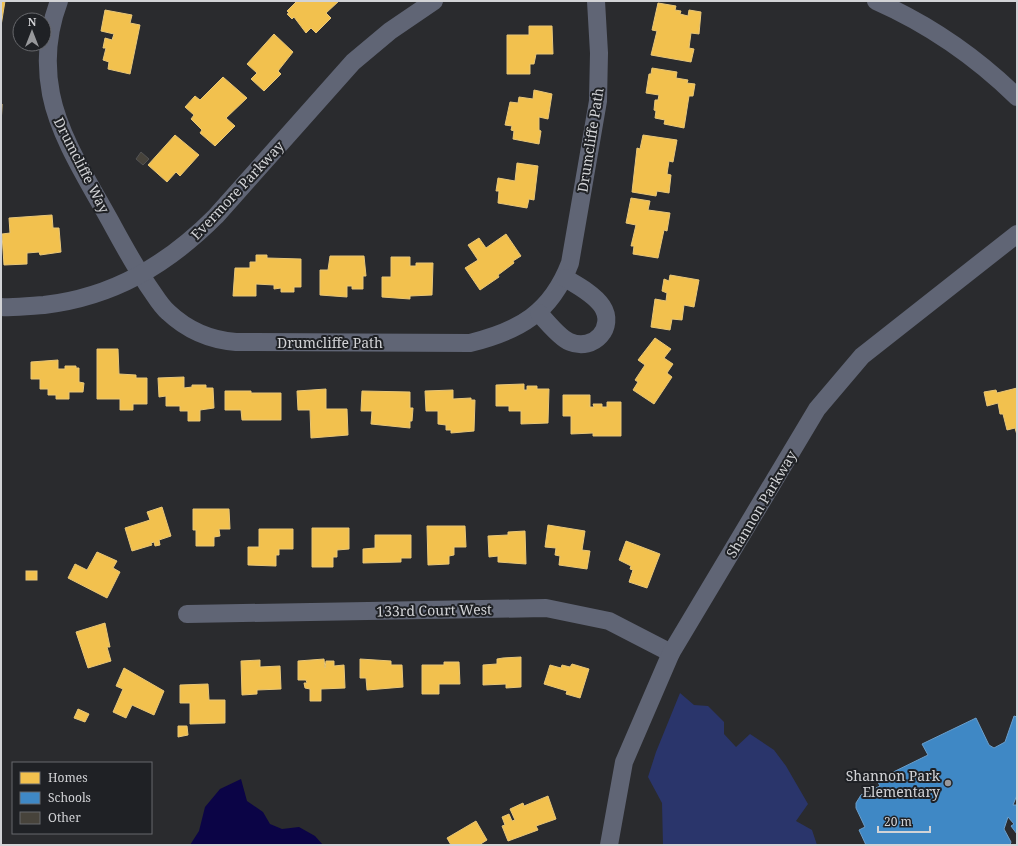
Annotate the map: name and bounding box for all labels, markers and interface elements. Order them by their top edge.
north arrow [12,12,52,52]
text: N [28,14,37,29]
street label: Drumcliffe Path [572,86,608,194]
street label: Drumcliffe Way [50,114,114,216]
street label: Evermore Parkway [186,136,288,244]
street label: Drumcliffe Path [277,333,383,352]
street label: Shannon Parkway [721,447,801,561]
street label: 133rd Court West [376,599,492,621]
legend [12,762,152,834]
place label: Shannon Park Elementary [846,766,941,801]
text: Homes [48,769,88,786]
marker: Shannon Park Elementary [943,778,953,788]
text: Schools [48,789,91,806]
scale bar [878,808,930,834]
text: Other [48,809,81,826]
text: 20 m [884,813,912,830]

